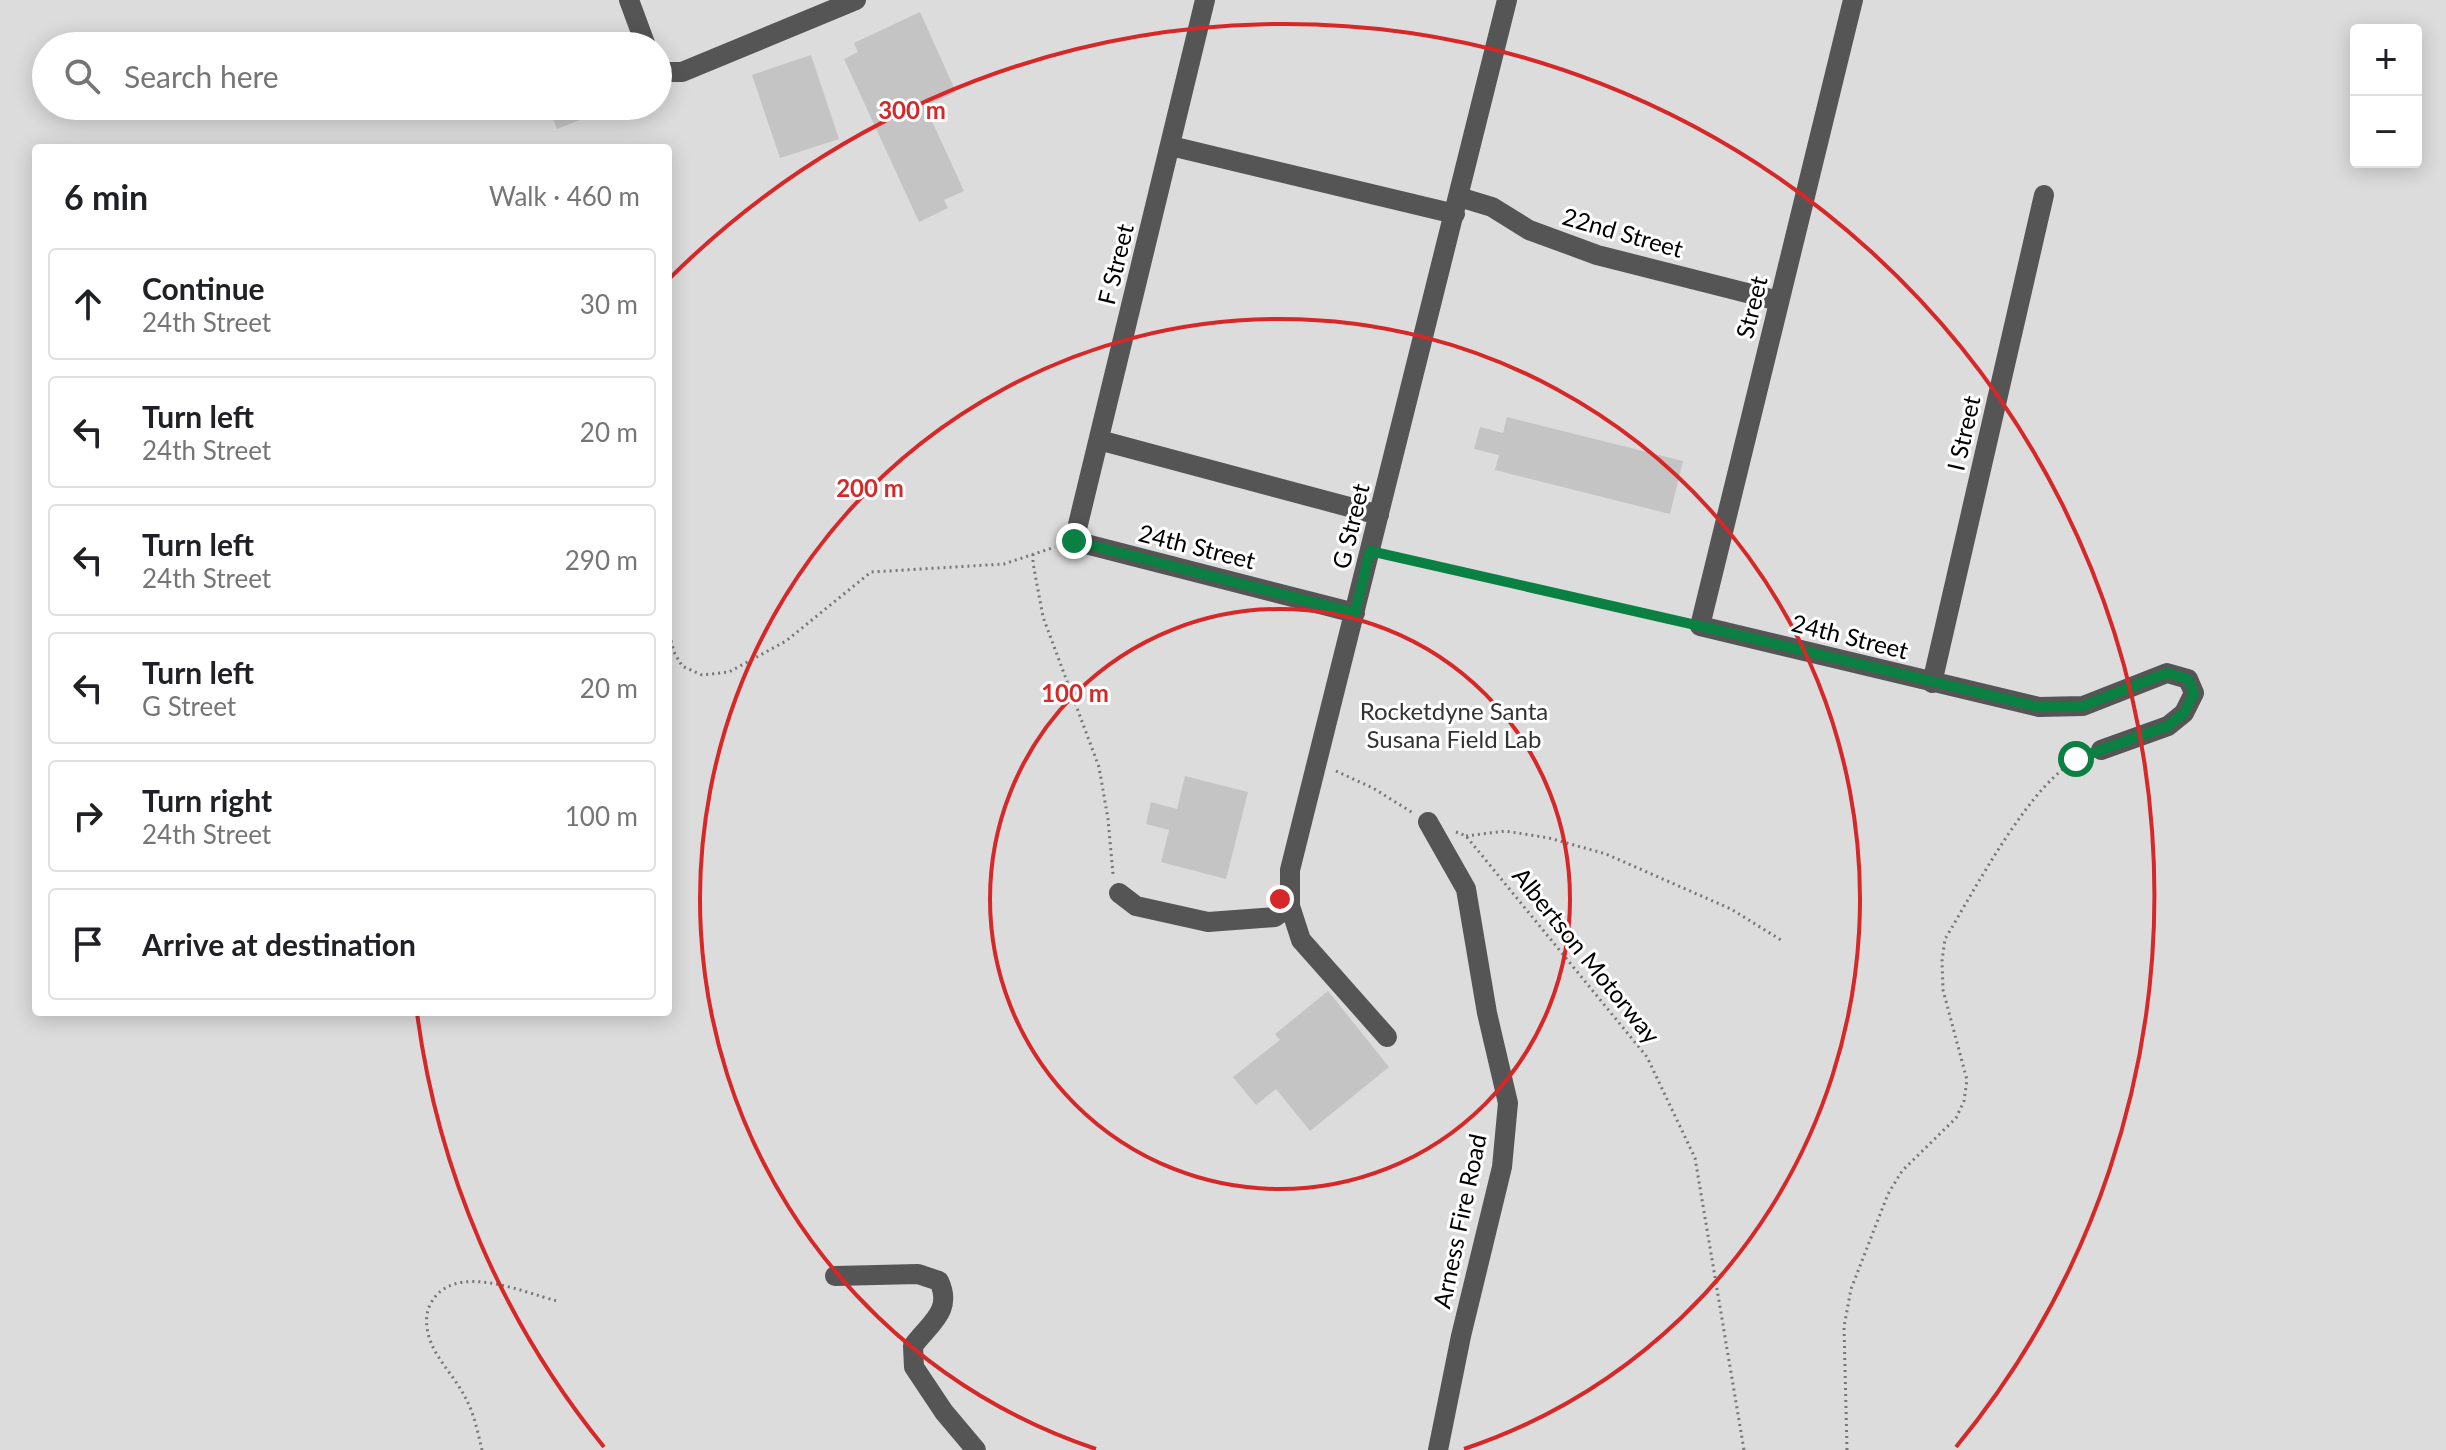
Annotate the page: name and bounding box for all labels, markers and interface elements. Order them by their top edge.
map controls [2350,24,2422,168]
button: + [2350,24,2422,96]
search box [32,32,672,120]
icon: search [60,54,104,98]
text: Search here [124,58,279,94]
text: 300 m [878,95,946,124]
button: − [2350,96,2422,168]
text: 6 min [64,176,148,217]
text: Walk · 460 m [489,180,640,212]
street label: 22nd Street [1559,201,1687,263]
street label: F Street [1091,220,1139,307]
text: Continue [142,270,265,306]
street label: Street [1729,272,1773,341]
icon: ahead [66,282,110,326]
text: 30 m [580,288,638,320]
text: 24th Street [142,306,271,338]
street label: I Street [1940,392,1986,473]
text: Turn left [142,398,254,434]
icon: left [66,410,110,454]
text: 20 m [580,416,638,448]
text: 24th Street [142,434,271,466]
text: 200 m [836,473,904,502]
street label: G Street [1325,480,1375,572]
street label: 24th Street [1136,518,1259,575]
route end [1056,523,1092,559]
text: Turn left [142,526,254,562]
icon: left [66,538,110,582]
text: 290 m [565,544,638,576]
text: 24th Street [142,562,271,594]
street label: 24th Street [1789,608,1912,665]
text: Turn left [142,654,254,690]
icon: left [66,666,110,710]
text: 20 m [580,672,638,704]
text: 100 m [1041,678,1109,707]
text: G Street [142,690,236,722]
park label: Rocketdyne Santa Susana Field Lab [1360,696,1548,753]
route start [2058,741,2094,777]
text: Turn right [142,782,272,818]
icon: right [66,794,110,838]
text: 100 m [565,800,638,832]
text: 24th Street [142,818,271,850]
street label: Albertson Motorway [1507,861,1667,1049]
centre of rings [1266,885,1294,913]
icon: arrive [66,922,110,966]
text: Arrive at destination [142,926,416,962]
street label: Arness Fire Road [1426,1131,1492,1311]

